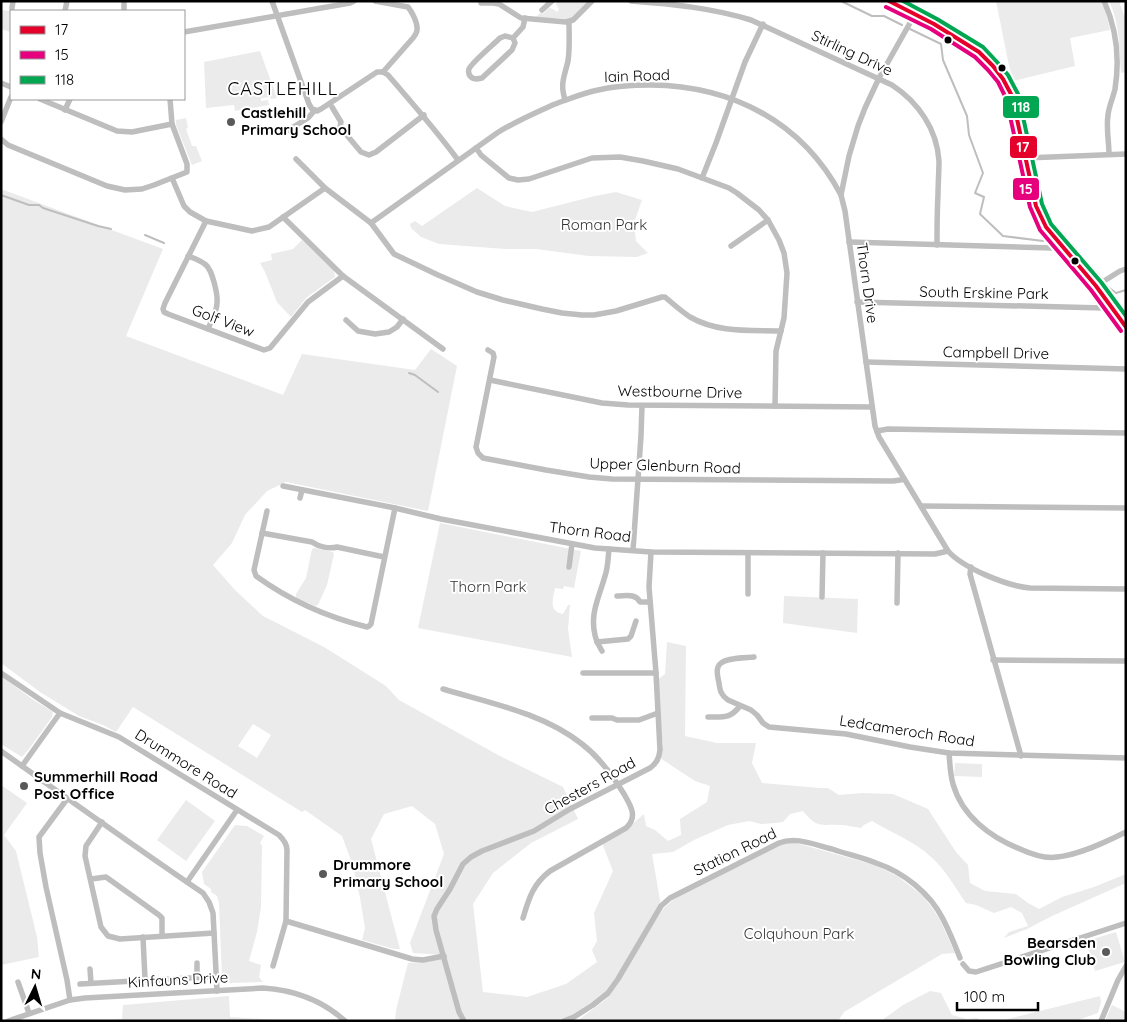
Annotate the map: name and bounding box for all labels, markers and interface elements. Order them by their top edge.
legend [10,10,185,100]
text: 17 [55,20,69,39]
street label: Stirling Drive [809,25,896,80]
unlabelled marker [943,35,953,45]
text: 15 [55,45,69,64]
unlabelled marker [997,63,1007,73]
street label: Iain Road [604,65,670,86]
text: 118 [55,70,74,89]
district label: CASTLEHILL [228,77,338,100]
line badge: 118 [1002,95,1040,119]
text: 118 [1012,98,1031,116]
place label: Castlehill Primary School [241,103,351,139]
marker: Castlehill Primary School [225,116,237,128]
line badge: 17 [1009,135,1038,159]
text: 17 [1016,138,1030,156]
line badge: 15 [1012,177,1040,201]
text: 15 [1019,180,1033,198]
park label: Roman Park [561,215,647,234]
street label: Thorn Drive [852,241,883,325]
unlabelled marker [1070,256,1080,266]
street label: South Erskine Park [919,282,1049,303]
street label: Golf View [189,300,257,341]
street label: Campbell Drive [943,342,1049,363]
street label: Westbourne Drive [618,381,743,402]
street label: Upper Glenburn Road [589,453,741,478]
street label: Thorn Road [548,517,632,546]
park label: Thorn Park [450,577,526,596]
street label: Ledcameroch Road [838,710,976,751]
street label: Drummore Road [132,725,241,803]
street label: Chesters Road [541,753,639,818]
place label: Summerhill Road Post Office [34,767,158,803]
marker: Summerhill Road Post Office [18,780,30,792]
street label: Station Road [690,823,779,880]
place label: Drummore Primary School [333,855,443,891]
marker: Drummore Primary School [317,868,329,880]
park label: Colquhoun Park [744,924,854,943]
place label: Bearsden Bowling Club [1003,933,1096,969]
marker: Bearsden Bowling Club [1100,946,1112,958]
north arrow [10,962,60,1012]
text: N [30,965,42,983]
street label: Kinfauns Drive [127,967,229,992]
scale bar [957,980,1038,1012]
text: 100 m [964,987,1005,1006]

